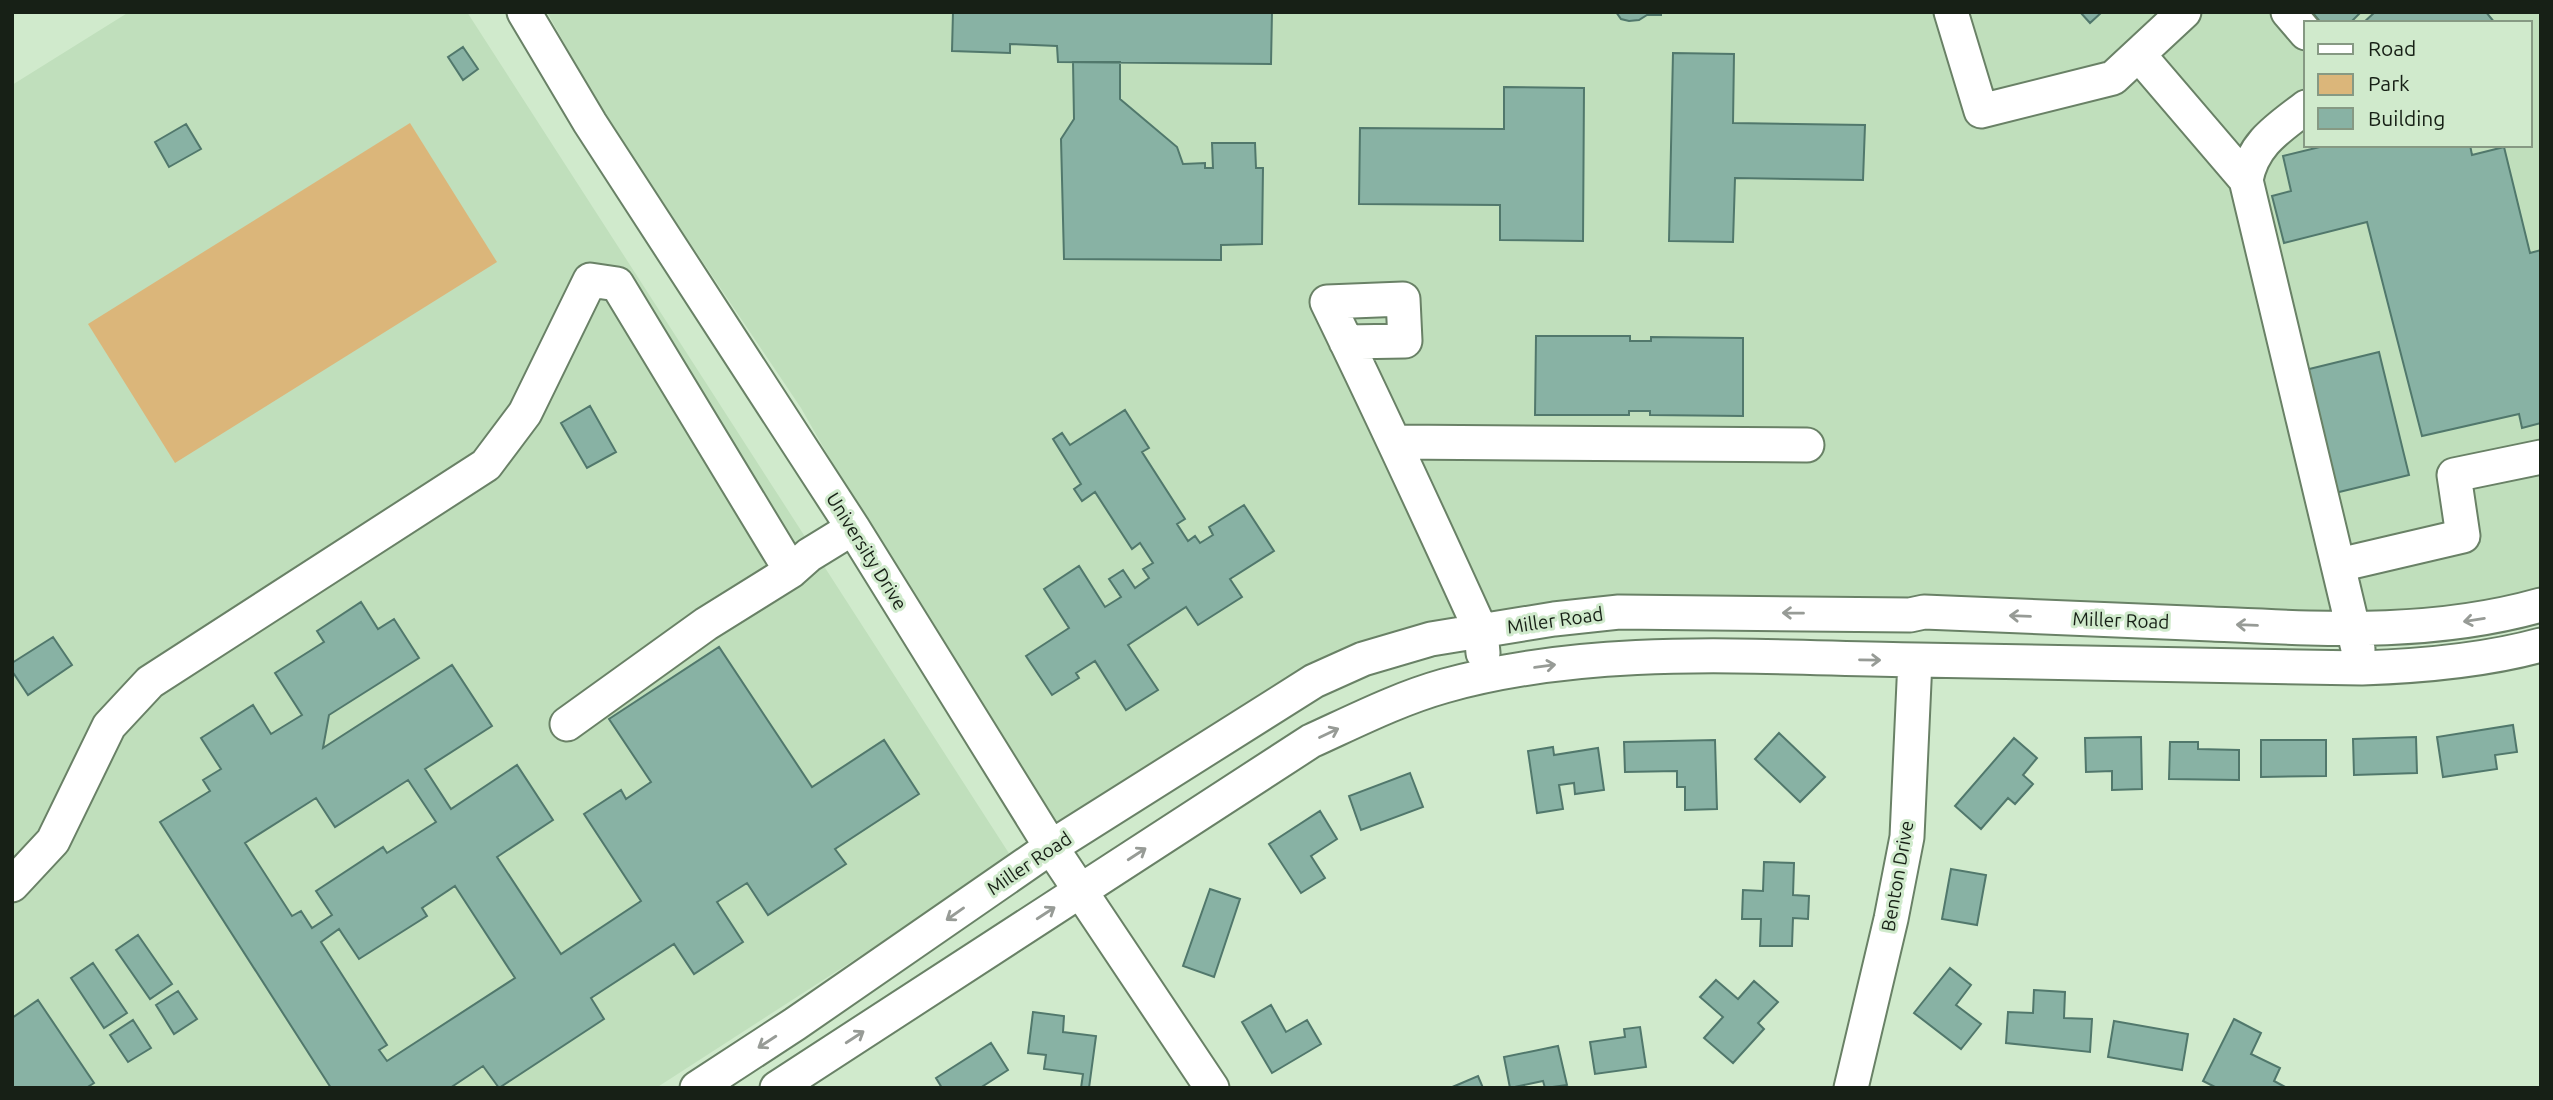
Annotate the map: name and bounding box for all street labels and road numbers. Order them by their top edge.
street label: University Drive [822,488,912,614]
street label: Miller Road [1505,602,1605,638]
street label: Miller Road [2072,607,2170,633]
street label: Benton Drive [1876,819,1918,933]
street label: Miller Road [983,827,1075,899]

